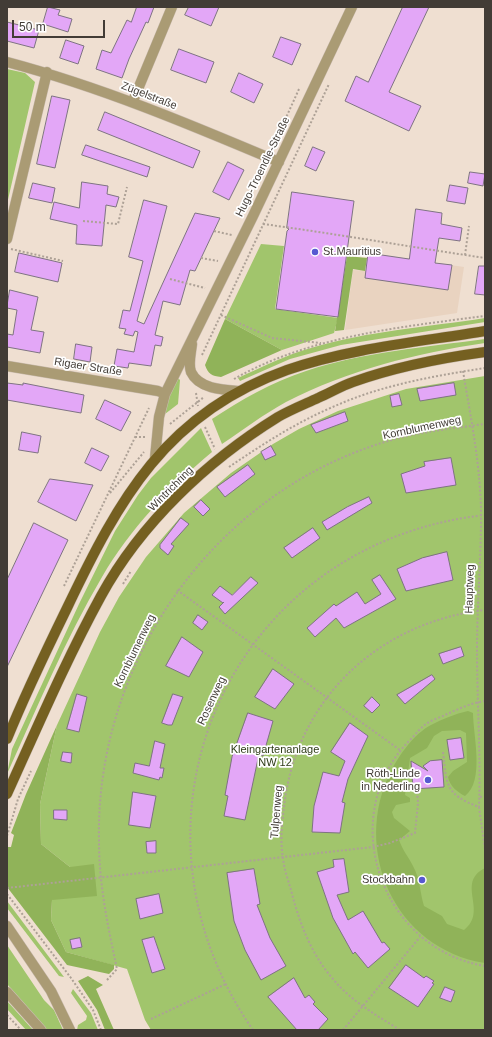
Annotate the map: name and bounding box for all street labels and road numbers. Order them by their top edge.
street label: Zügelstraße [119,79,179,113]
street label: Hugo-Troendle-Straße [233,115,293,219]
street label: Rigaer Straße [53,355,123,379]
street label: Kornblumenweg [382,413,462,443]
street label: Wintrichring [146,464,196,514]
street label: Hauptweg [463,564,477,614]
street label: Kornblumenweg [112,612,158,690]
street label: Rosenweg [195,675,229,727]
street label: Tulpenweg [268,785,286,839]

